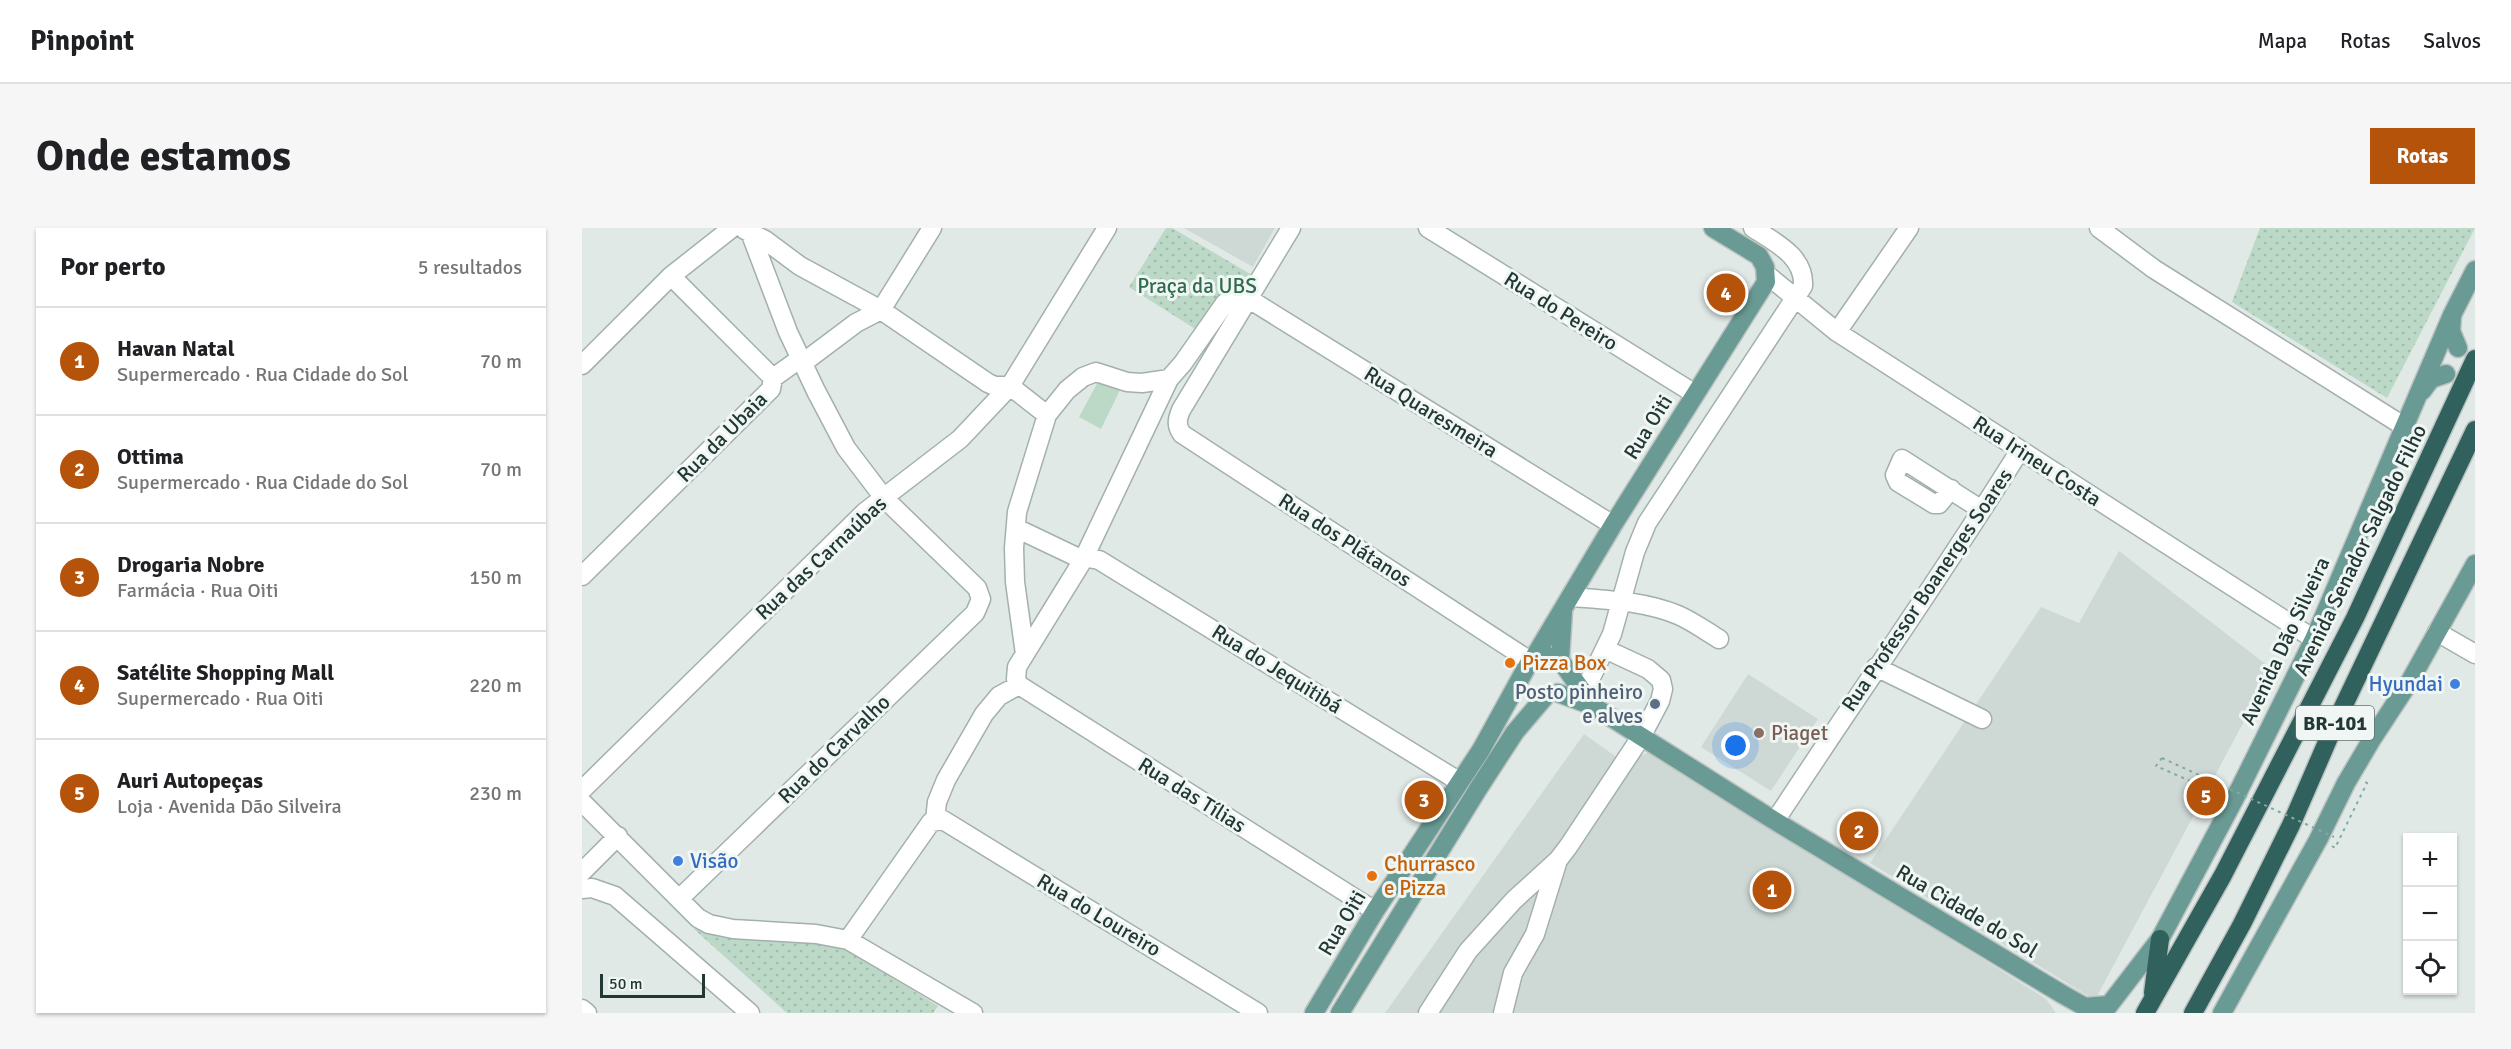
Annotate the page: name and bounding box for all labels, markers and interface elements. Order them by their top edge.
text: Pinpoint [30,24,134,58]
text: Mapa [2258,28,2307,54]
text: Rotas [2340,28,2390,54]
text: Salvos [2423,28,2481,54]
button: Rotas [2370,128,2475,184]
text: Onde estamos [36,131,291,182]
text: Por perto [60,251,166,283]
text: 5 resultados [418,255,522,280]
street label: Rua do Pereiro [1499,266,1623,356]
pin: 4 [1706,270,1746,316]
park label: Praça da UBS [1137,273,1257,299]
text: Havan Natal [117,335,235,362]
text: 1 [74,349,85,374]
text: 70 m [480,349,522,374]
street label: Rua Quaresmeira [1359,360,1503,464]
text: Supermercado · Rua Cidade do Sol [117,362,408,387]
street label: Rua da Ubaia [671,386,773,488]
street label: Rua Oiti [1618,390,1678,464]
street label: Rua Irineu Costa [1968,410,2106,512]
street label: Avenida Senador Salgado Filho [2288,420,2432,680]
text: Ottima [117,443,184,470]
text: 2 [74,457,85,482]
text: 70 m [480,457,522,482]
street label: Rua Professor Boanerges Soares [1836,464,2018,716]
text: Supermercado · Rua Cidade do Sol [117,470,408,495]
street label: Rua dos Plátanos [1274,487,1416,593]
street label: Rua das Carnaúbas [750,491,892,625]
text: Drogaria Nobre [117,551,264,578]
street label: Avenida Dão Silveira [2235,553,2335,729]
text: 3 [74,565,85,590]
text: 150 m [469,565,522,590]
text: Farmácia · Rua Oiti [117,578,279,603]
street label: Rua do Jequitibá [1207,619,1347,719]
place label: Pizza Box [1522,650,1607,676]
marker: Pizza Box [1503,656,1517,670]
text: Satélite Shopping Mall [117,659,334,686]
place label: Hyundai [2369,671,2443,697]
text: 4 [74,673,85,698]
text: 220 m [469,673,522,698]
marker: Hyundai [2448,677,2462,691]
place label: Posto pinheiro e alves [1515,679,1643,729]
text: Supermercado · Rua Oiti [117,686,324,711]
street label: Rua do Carvalho [773,689,895,809]
marker: Posto pinheiro e alves [1648,697,1662,711]
road number: BR-101 [2296,706,2374,740]
place label: Piaget [1771,720,1828,746]
marker: Piaget [1752,726,1766,740]
your location [1721,731,1750,760]
street label: Rua das Tílias [1133,752,1251,838]
text: Auri Autopeças [117,767,263,794]
pin: 5 [2186,774,2226,818]
pin: 3 [1404,778,1444,822]
text: 5 [74,781,85,806]
text: 230 m [469,781,522,806]
text: Loja · Avenida Dão Silveira [117,794,342,819]
pin: 2 [1840,808,1878,854]
map controls [2403,833,2457,995]
button: + [2403,833,2457,887]
place label: Visão [690,848,738,874]
place label: Churrasco e Pizza [1384,851,1475,901]
marker: Visão [671,854,685,868]
street label: Rua Cidade do Sol [1891,858,2043,964]
street label: Rua do Loureiro [1032,868,1166,962]
pin: 1 [1752,868,1792,912]
marker: Churrasco e Pizza [1365,869,1379,883]
street label: Rua Oiti [1312,886,1372,960]
button: − [2403,887,2457,941]
button: locate [2403,941,2457,995]
scale bar [600,971,705,998]
text: 50 m [609,974,643,994]

